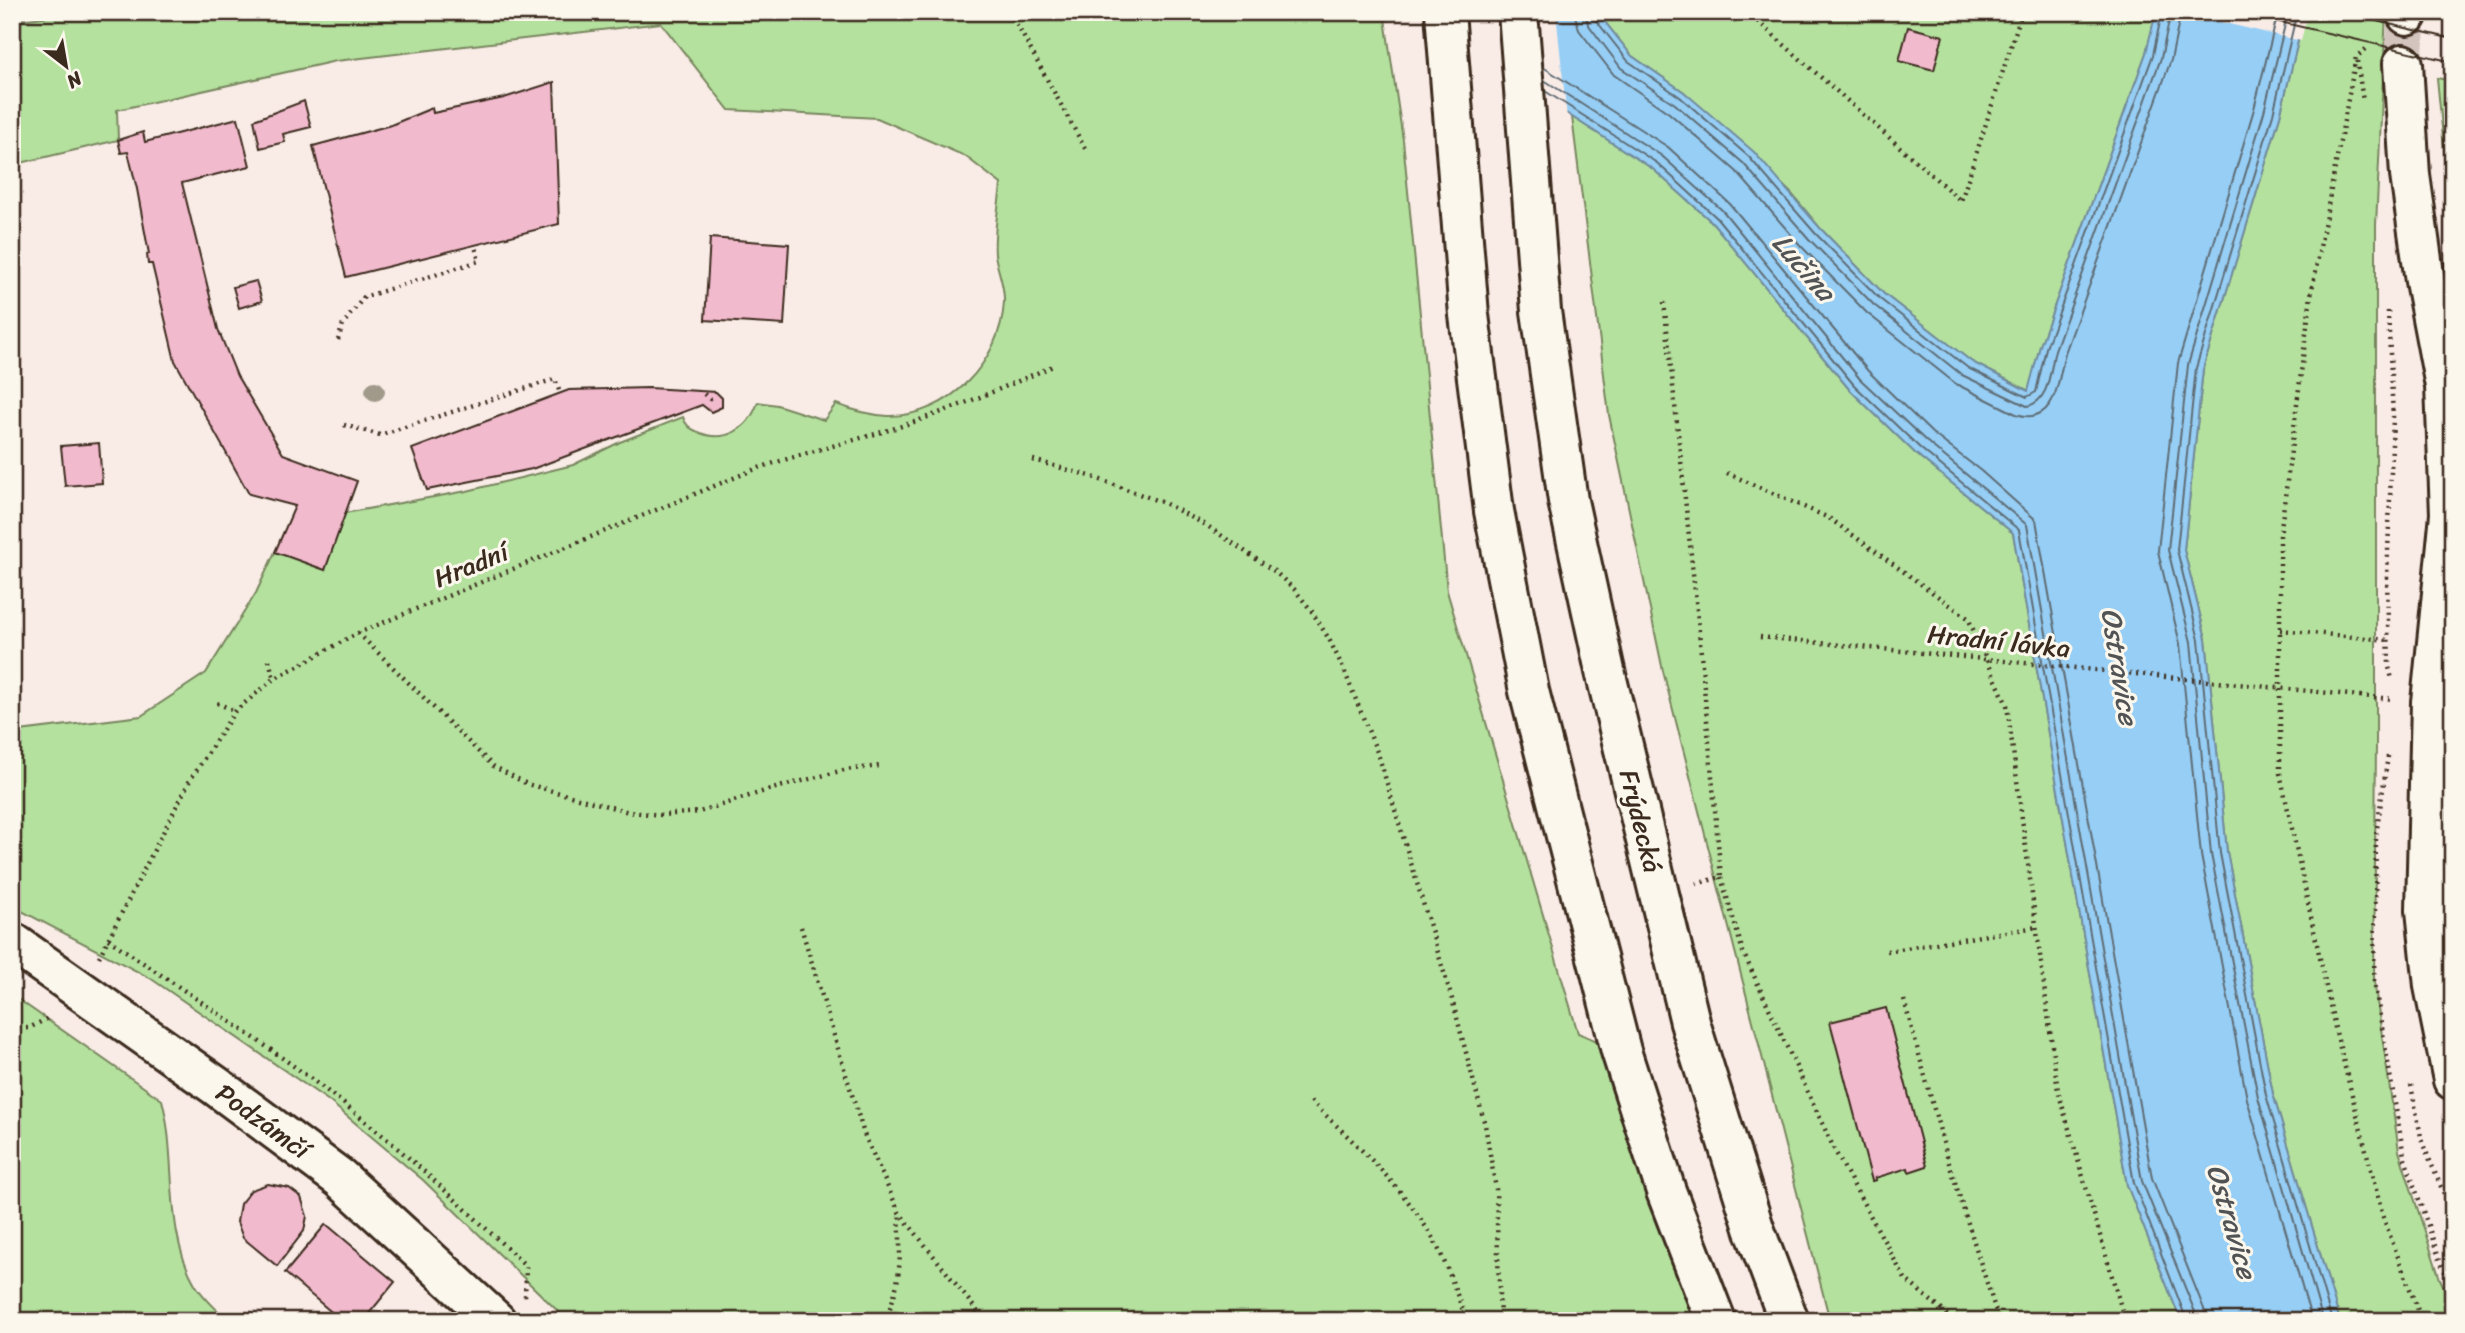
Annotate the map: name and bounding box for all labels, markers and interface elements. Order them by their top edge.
north arrow [32,32,102,102]
text: N [60,62,89,98]
water label: Lučina [1760,221,1850,315]
street label: Hradní [427,528,518,601]
water label: Ostravice [2087,604,2154,730]
street label: Hradní lávka [1925,611,2073,671]
street label: Frýdecká [1606,764,1676,878]
street label: Podzámčí [206,1071,323,1173]
water label: Ostravice [2192,1158,2272,1286]

